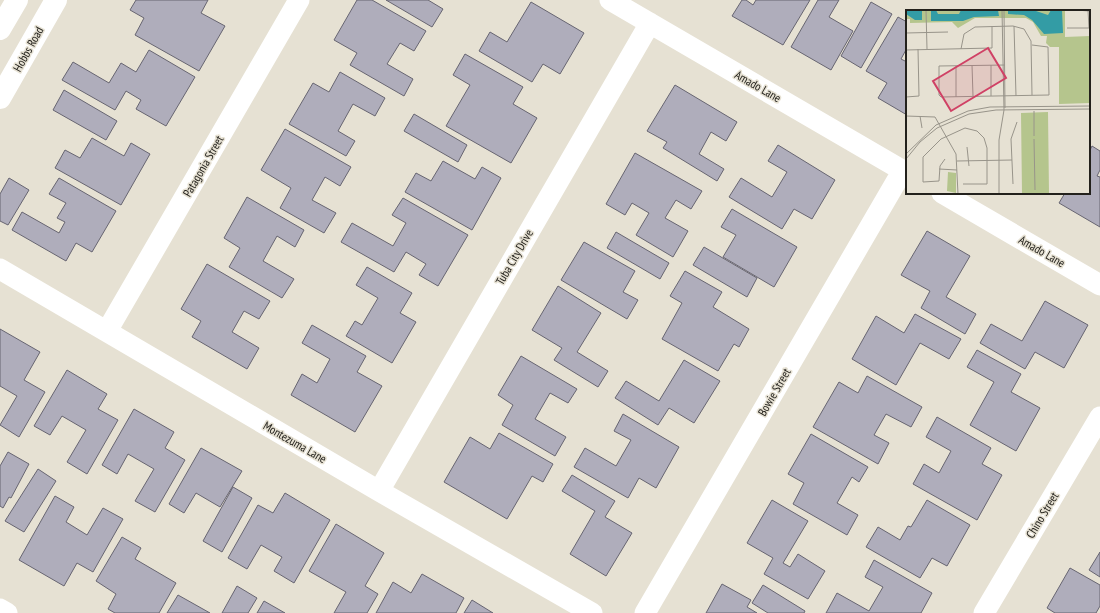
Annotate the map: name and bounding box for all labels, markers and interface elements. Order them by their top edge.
inset map [906,10,1090,194]
street label: Hobbs Road [10,24,46,74]
street label: Amado Lane [732,67,784,105]
street label: Patagonia Street [179,132,227,199]
street label: Tuba City Drive [492,226,536,288]
street label: Amado Lane [1016,232,1068,270]
street label: Bowie Street [754,365,794,419]
street label: Montezuma Lane [261,418,329,466]
street label: Chino Street [1022,489,1062,541]

